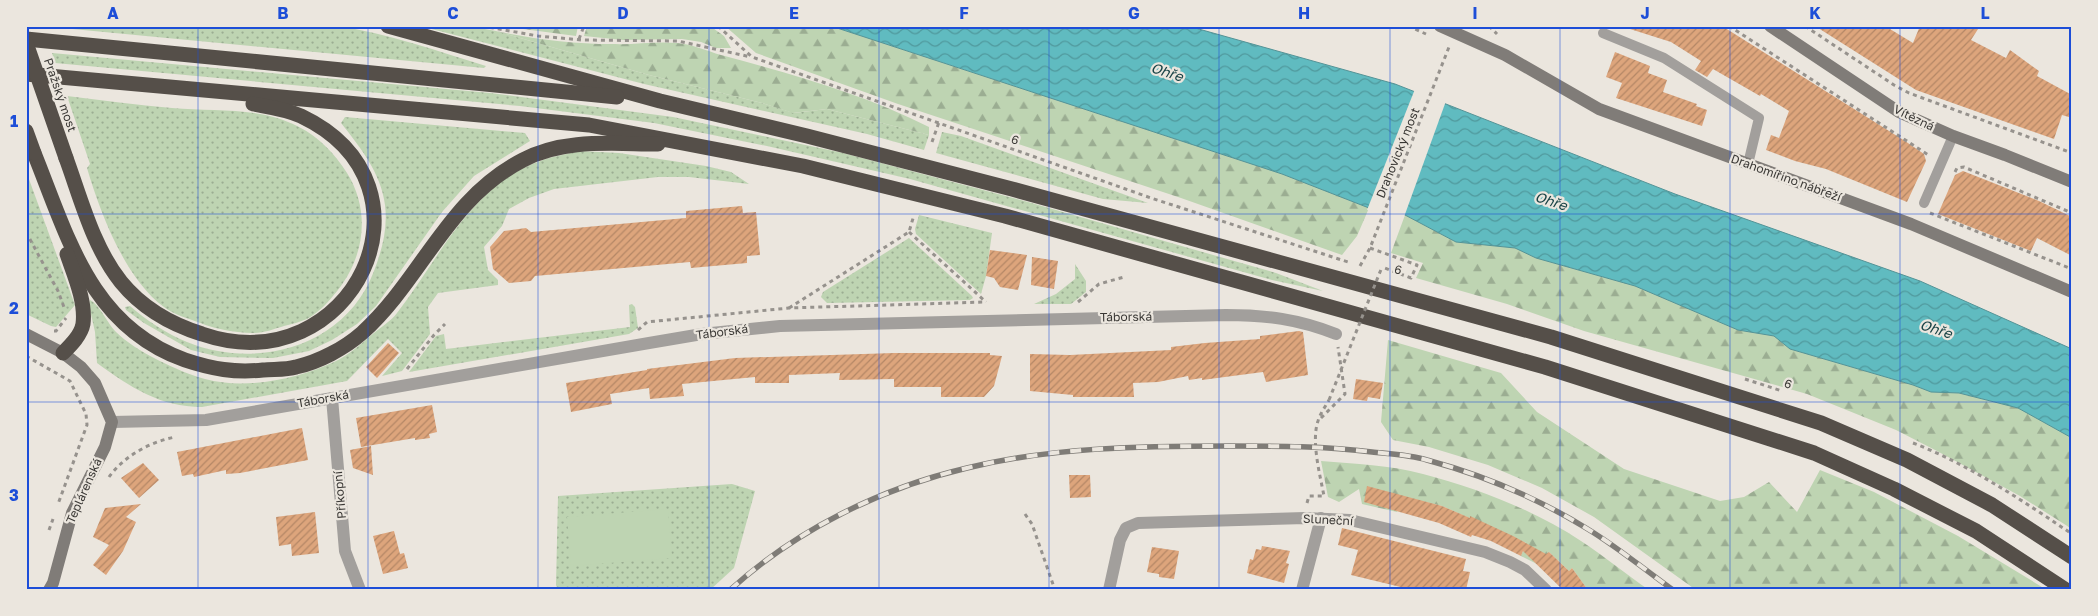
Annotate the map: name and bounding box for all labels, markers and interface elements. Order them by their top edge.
text: A [107,3,119,23]
text: B [277,3,289,23]
text: C [447,3,459,23]
text: D [617,3,629,23]
text: E [789,3,799,23]
text: F [959,3,969,23]
text: G [1128,3,1140,23]
text: H [1298,3,1310,23]
text: I [1472,3,1478,23]
text: J [1640,3,1650,23]
text: K [1809,3,1821,23]
text: L [1980,3,1990,23]
street label: Pražský most [41,56,80,134]
water label: Ohře [1149,58,1186,85]
street label: Vítězná [1891,101,1937,134]
street label: Drahovický most [1373,105,1423,200]
text: 1 [10,111,18,131]
street label: 6 [1009,131,1021,148]
street label: Drahomířino nábřeží [1729,151,1844,205]
water label: Ohře [1533,187,1570,214]
street label: 6 [1393,261,1404,278]
text: 2 [9,298,19,318]
street label: Táborská [1100,309,1152,324]
water label: Ohře [1918,315,1955,342]
street label: Táborská [695,321,749,342]
street label: 6 [1782,375,1794,392]
street label: Táborská [296,387,350,410]
street label: Teplárenská [62,456,105,526]
street label: Příkopní [330,470,349,519]
text: 3 [9,485,19,505]
street label: Sluneční [1303,511,1354,528]

